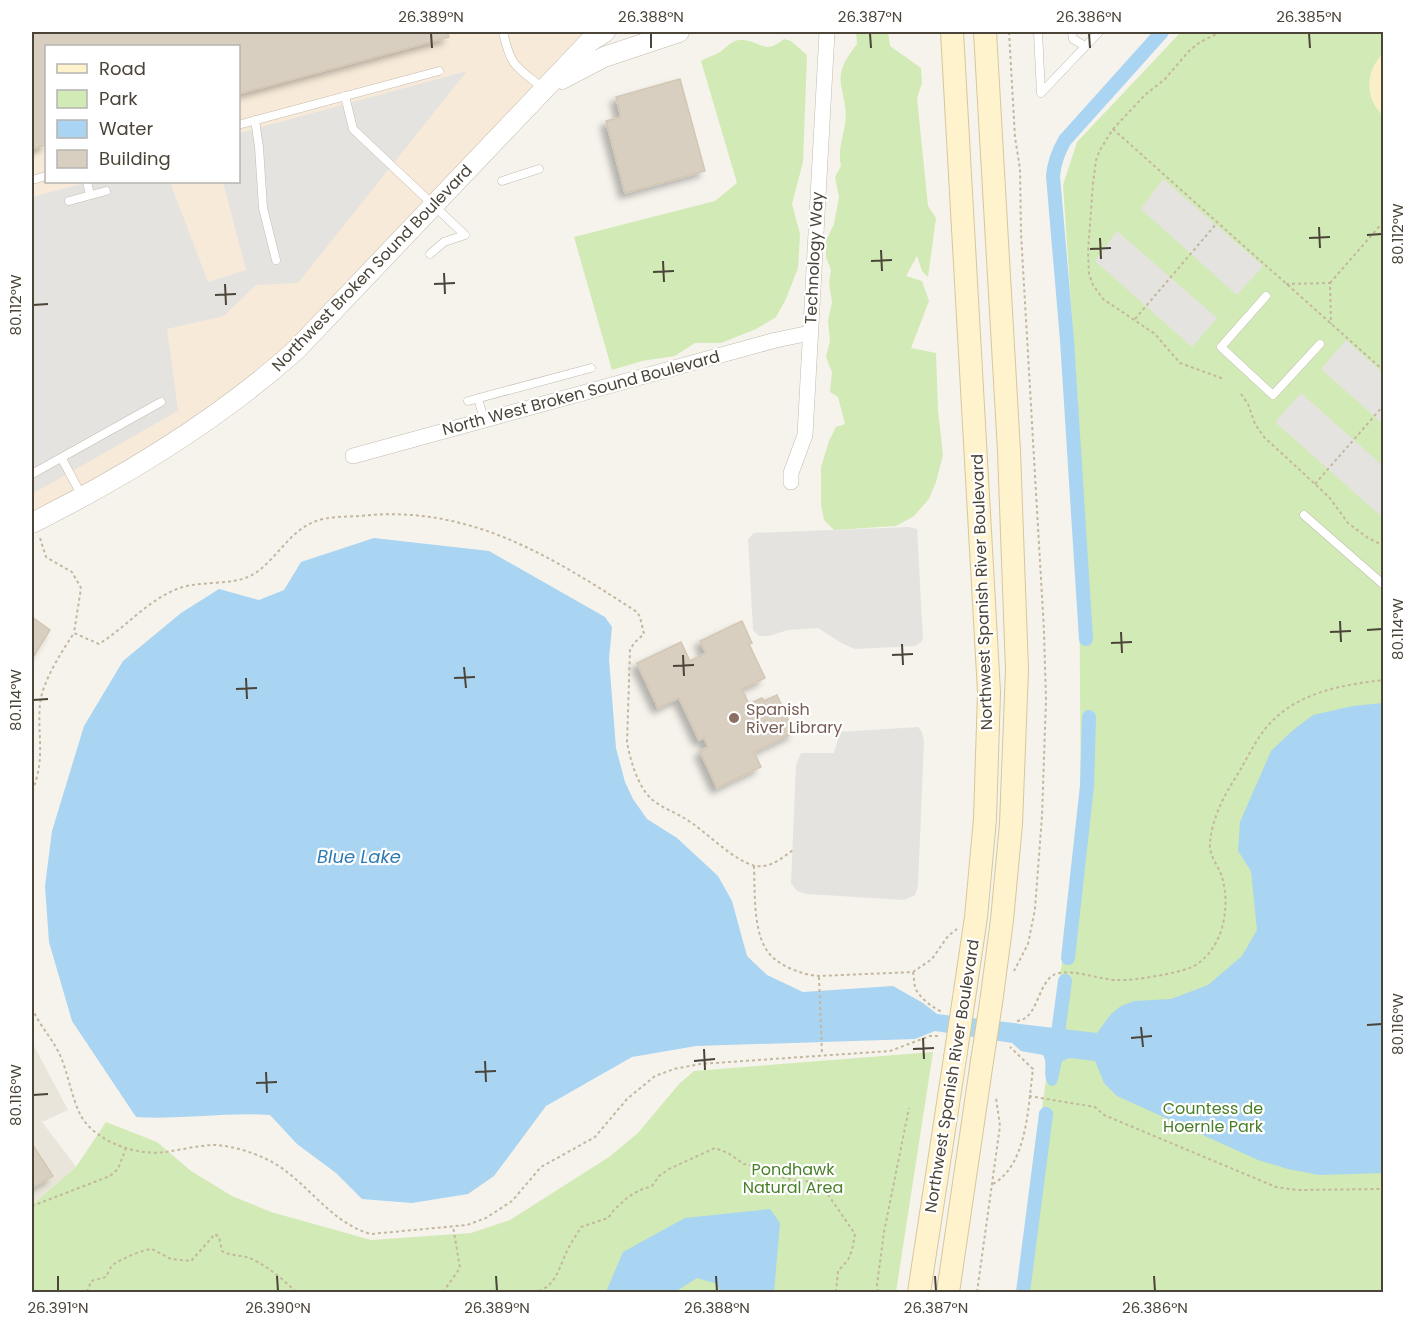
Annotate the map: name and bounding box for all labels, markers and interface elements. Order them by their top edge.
text: 26.389°N [398,6,464,27]
text: 26.388°N [618,6,684,27]
text: 26.387°N [838,6,902,27]
text: 26.386°N [1056,6,1122,27]
text: 26.385°N [1276,6,1342,27]
legend [45,45,240,183]
text: Road [99,56,146,81]
text: Park [99,86,138,111]
text: Water [99,116,153,141]
text: Building [99,146,171,171]
street label: Northwest Broken Sound Boulevard [267,159,477,377]
street label: Technology Way [799,191,829,325]
text: 80.112°W [1387,203,1408,265]
text: 80.112°W [5,274,26,336]
street label: North West Broken Sound Boulevard [440,345,722,441]
street label: Northwest Spanish River Boulevard [966,453,998,731]
text: 80.114°W [1387,598,1408,660]
text: 80.114°W [5,669,26,731]
place label: Spanish River Library [746,698,842,739]
marker: Spanish River Library [727,711,741,725]
water label: Blue Lake [317,844,401,869]
street label: Northwest Spanish River Boulevard [919,938,985,1214]
text: 80.116°W [1387,993,1408,1055]
text: 80.116°W [5,1064,26,1126]
park label: Countess de Hoernle Park [1163,1097,1264,1138]
park label: Pondhawk Natural Area [743,1158,843,1199]
text: 26.391°N [27,1297,89,1318]
text: 26.390°N [245,1297,311,1318]
text: 26.389°N [464,1297,530,1318]
text: 26.388°N [684,1297,750,1318]
text: 26.387°N [904,1297,968,1318]
text: 26.386°N [1122,1297,1188,1318]

